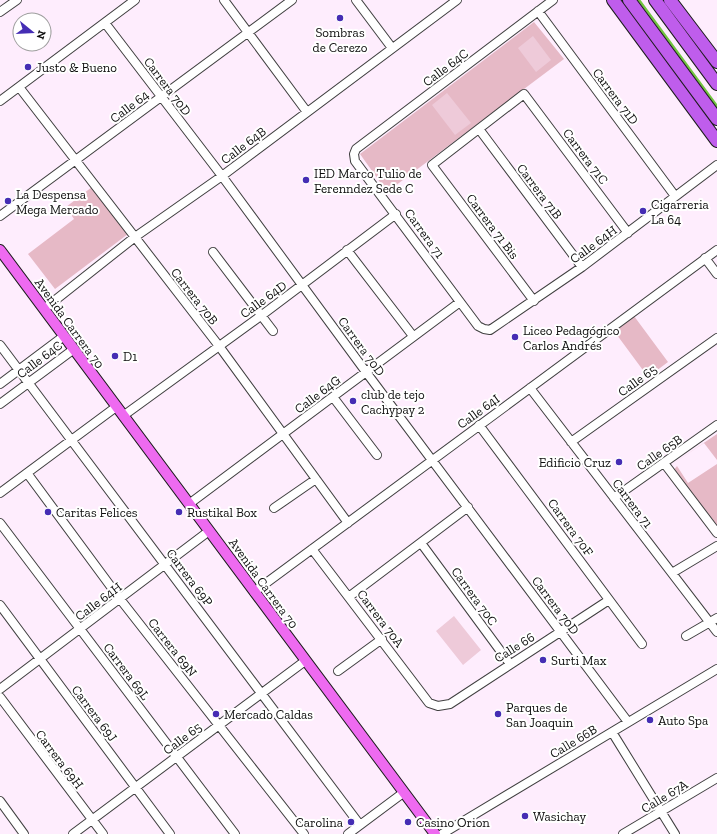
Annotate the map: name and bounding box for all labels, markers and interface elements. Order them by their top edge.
north arrow [12,12,52,52]
marker: Sombras de Cerezo [335,13,345,23]
place label: Sombras de Cerezo [313,25,368,55]
text: N [33,29,49,42]
street label: Calle 64C [420,46,471,89]
street label: Carrera 70D [141,54,194,118]
place label: Justo & Bueno [36,60,117,75]
marker: Justo & Bueno [23,62,33,72]
street label: Carrera 71D [590,65,642,127]
street label: Calle 64 [107,87,152,126]
street label: Calle 64B [218,124,269,167]
street label: Carrera 71C [560,126,611,187]
street label: Carrera 71B [514,161,565,222]
place label: IED Marco Tulio de Ferenndez Sede C [314,166,422,196]
marker: IED Marco Tulio de Ferenndez Sede C [301,175,311,185]
place label: La Despensa Mega Mercado [16,187,99,217]
street label: Carrera 71 Bis [463,191,522,262]
marker: La Despensa Mega Mercado [3,196,13,206]
place label: Cigarreria La 64 [651,197,710,227]
street label: Carrera 71 [402,206,448,261]
marker: Cigarreria La 64 [638,206,648,216]
street label: Calle 64H [567,222,620,266]
street label: Carrera 70B [168,265,221,328]
street label: Avenida Carrera 70 [32,275,107,371]
street label: Calle 64D [237,278,289,321]
street label: Carrera 70D [335,314,388,379]
place label: Liceo Pedagógico Carlos Andrés [523,323,620,353]
marker: Liceo Pedagógico Carlos Andrés [510,332,520,342]
street label: Calle 64C [14,338,65,381]
place label: D1 [123,349,137,364]
marker: D1 [110,351,120,361]
street label: Calle 65 [615,361,660,399]
street label: Calle 64G [291,372,343,416]
place label: club de tejo Cachypay 2 [361,387,425,417]
street label: Calle 64I [454,391,502,432]
marker: club de tejo Cachypay 2 [348,396,358,406]
street label: Calle 65B [634,431,685,473]
place label: Edificio Cruz [539,455,611,470]
marker: Edificio Cruz [614,457,624,467]
street label: Carrera 71 [609,476,656,531]
street label: Carrera 70F [545,496,596,559]
place label: Caritas Felices [56,505,138,520]
place label: Rustikal Box [187,505,257,520]
marker: Caritas Felices [43,507,53,517]
marker: Rustikal Box [174,507,184,517]
street label: Avenida Carrera 70 [226,535,301,631]
street label: Carrera 69P [163,546,216,609]
street label: Carrera 70C [448,564,501,628]
street label: Carrera 70D [529,573,582,637]
street label: Calle 64H [72,579,125,624]
street label: Carrera 70A [354,587,407,651]
street label: Carrera 69N [145,615,200,680]
street label: Calle 66 [491,629,537,666]
street label: Carrera 69L [100,640,153,703]
place label: Surti Max [551,653,607,668]
marker: Surti Max [538,655,548,665]
street label: Carrera 69J [69,682,121,744]
place label: Parques de San Joaquin [506,700,574,730]
place label: Mercado Caldas [224,707,313,722]
marker: Mercado Caldas [211,709,221,719]
marker: Parques de San Joaquin [493,709,503,719]
place label: Auto Spa [658,713,709,728]
marker: Auto Spa [645,715,655,725]
street label: Calle 65 [160,719,205,758]
street label: Calle 66B [547,721,600,761]
street label: Carrera 69H [33,727,87,792]
street label: Calle 67A [638,776,691,816]
place label: Wasichay [533,809,586,824]
marker: Wasichay [520,811,530,821]
place label: Carolina [295,815,344,830]
place label: Casino Orion [416,815,490,830]
marker: Carolina [346,817,356,827]
marker: Casino Orion [403,817,413,827]

